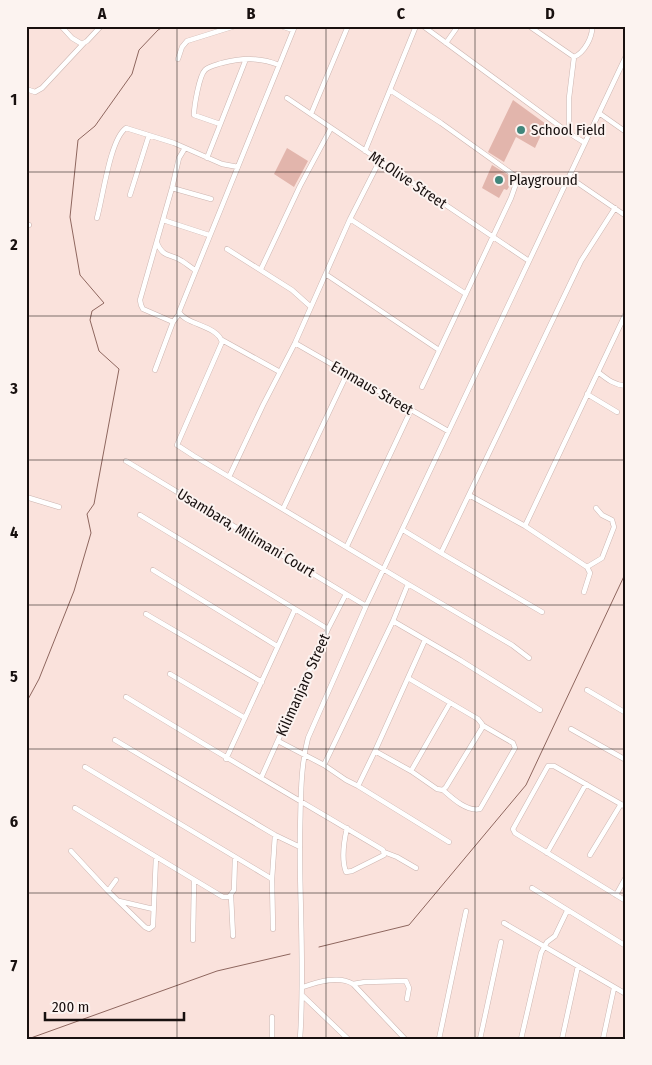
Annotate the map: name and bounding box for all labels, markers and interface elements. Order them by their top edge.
text: A [97,4,107,23]
text: B [247,4,256,23]
text: C [397,4,406,23]
text: D [545,4,555,23]
text: 1 [11,90,17,109]
place label: School Field [531,121,605,139]
marker: School Field [515,124,527,136]
street label: Mt.Olive Street [366,147,450,213]
place label: Playground [509,171,578,189]
marker: Playground [493,174,505,186]
text: 2 [9,235,18,254]
street label: Emmaus Street [328,357,416,419]
text: 3 [9,379,18,398]
street label: Usambara, Milimani Court [174,485,318,581]
text: 4 [10,523,18,542]
street label: Kilimanjaro Street [272,631,334,739]
text: 5 [10,667,18,686]
text: 6 [10,812,18,831]
text: 7 [11,956,18,975]
scale bar [45,990,184,1022]
text: 200 m [52,998,89,1016]

